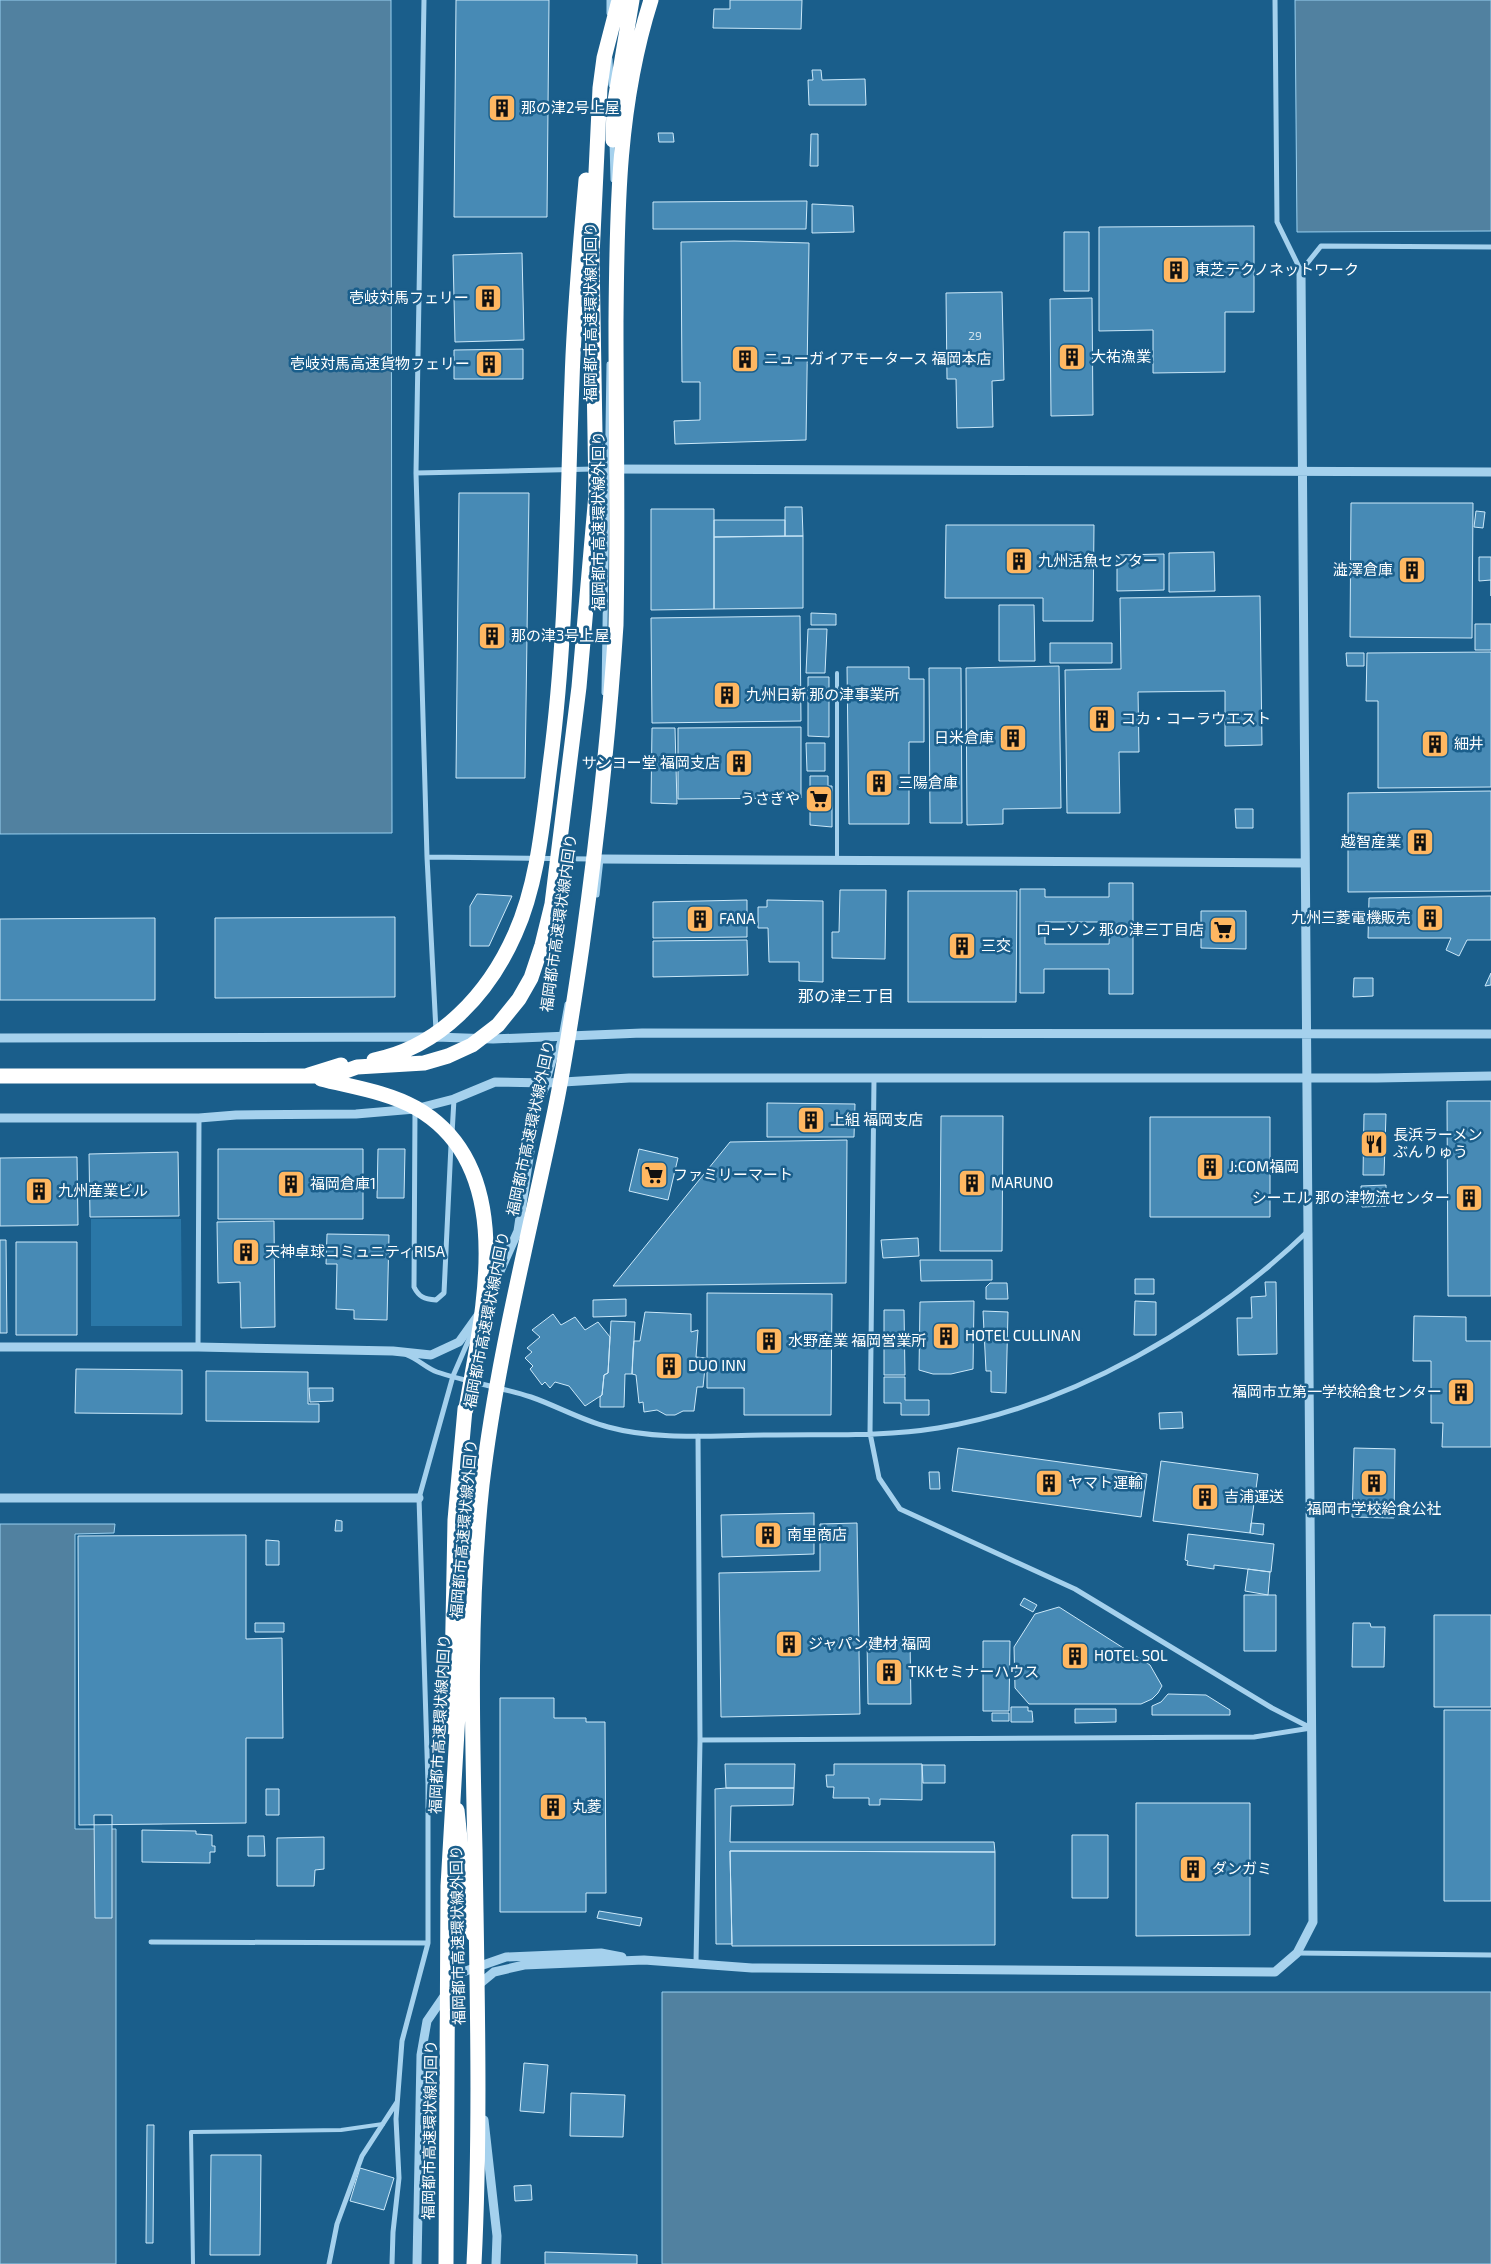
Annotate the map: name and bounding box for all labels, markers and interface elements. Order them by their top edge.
building icon: 那の津2号上屋 [487,93,517,123]
place label: 那の津2号上屋 [521,98,619,116]
street label: 福岡都市高速環状線内回り [581,222,599,402]
building icon: 東芝テクノネットワーク [1161,255,1191,285]
place label: 東芝テクノネットワーク [1195,260,1359,278]
building icon: 壱岐対馬フェリー [473,283,503,313]
place label: 壱岐対馬フェリー [349,288,469,306]
house number: 29 [968,328,982,342]
building icon: 大祐漁業 [1057,342,1087,372]
building icon: ニューガイアモータース 福岡本店 [730,344,760,374]
place label: 大祐漁業 [1091,347,1151,365]
building icon: 壱岐対馬高速貨物フェリー [474,349,504,379]
place label: ニューガイアモータース 福岡本店 [764,349,992,367]
place label: 壱岐対馬高速貨物フェリー [290,354,470,372]
street label: 福岡都市高速環状線外回り [589,431,607,611]
building icon: 九州活魚センター [1004,546,1034,576]
place label: 九州活魚センター [1038,551,1158,569]
building icon: 澁澤倉庫 [1397,555,1427,585]
place label: 澁澤倉庫 [1333,560,1393,578]
building icon: 那の津3号上屋 [477,621,507,651]
place label: 那の津3号上屋 [511,626,609,644]
building icon: 九州日新 那の津事業所 [712,680,742,710]
place label: 九州日新 那の津事業所 [746,685,899,703]
building icon: コカ・コーラウエスト [1087,704,1117,734]
place label: コカ・コーラウエスト [1121,709,1271,727]
building icon: 日米倉庫 [998,723,1028,753]
place label: 日米倉庫 [934,728,994,746]
building icon: 細井 [1420,729,1450,759]
place label: 細井 [1454,734,1484,752]
building icon: サンヨー堂 福岡支店 [724,748,754,778]
place label: サンヨー堂 福岡支店 [582,753,720,771]
building icon: 三陽倉庫 [864,768,894,798]
place label: 三陽倉庫 [898,773,958,791]
supermarket icon: うさぎや [804,784,834,814]
place label: うさぎや [740,789,800,807]
building icon: 越智産業 [1405,827,1435,857]
street label: 福岡都市高速環状線内回り [537,832,579,1013]
place label: 越智産業 [1340,832,1401,850]
building icon: 九州三菱電機販売 [1415,903,1445,933]
building icon: FANA [685,904,715,934]
place label: 九州三菱電機販売 [1291,908,1411,926]
place label: FANA [719,909,756,927]
supermarket icon: ローソン 那の津三丁目店 [1208,915,1238,945]
place label: ローソン 那の津三丁目店 [1036,920,1204,938]
building icon: 三交 [947,931,977,961]
place label: 三交 [981,936,1011,954]
district label: 那の津三丁目 [798,986,894,1005]
street label: 福岡都市高速環状線外回り [503,1038,558,1218]
building icon: 上組 福岡支店 [796,1105,826,1135]
place label: 上組 福岡支店 [830,1110,923,1128]
place label: 長浜ラーメン ぶんりゅう [1393,1125,1482,1160]
restaurant icon: 長浜ラーメン ぶんりゅう [1359,1129,1389,1159]
building icon: J:COM福岡 [1195,1152,1225,1182]
place label: J:COM福岡 [1229,1157,1299,1175]
supermarket icon: ファミリーマート [639,1160,669,1190]
place label: ファミリーマート [673,1165,793,1183]
building icon: MARUNO [957,1168,987,1198]
building icon: 福岡倉庫1 [276,1169,306,1199]
place label: MARUNO [991,1173,1053,1191]
place label: 福岡倉庫1 [310,1174,376,1192]
building icon: 九州産業ビル [24,1176,54,1206]
place label: 九州産業ビル [58,1181,148,1199]
building icon: シーエル 那の津物流センター [1454,1183,1484,1213]
place label: シーエル 那の津物流センター [1252,1188,1450,1206]
street label: 福岡都市高速環状線内回り [460,1230,512,1410]
building icon: 天神卓球コミュニティRISA [231,1237,261,1267]
place label: 天神卓球コミュニティRISA [265,1242,446,1260]
building icon: HOTEL CULLINAN [931,1321,961,1351]
building icon: 水野産業 福岡営業所 [754,1326,784,1356]
place label: HOTEL CULLINAN [965,1326,1081,1344]
place label: 水野産業 福岡営業所 [788,1331,926,1349]
building icon: DUO INN [654,1351,684,1381]
place label: DUO INN [688,1356,746,1374]
building icon: 福岡市立第一学校給食センター [1446,1377,1476,1407]
place label: 福岡市立第一学校給食センター [1232,1382,1442,1400]
street label: 福岡都市高速環状線外回り [446,1438,480,1619]
building icon: ヤマト運輸 [1034,1468,1064,1498]
building icon: 福岡市学校給食公社 [1359,1468,1389,1498]
place label: ヤマト運輸 [1068,1473,1143,1491]
building icon: 吉浦運送 [1190,1482,1220,1512]
place label: 吉浦運送 [1224,1487,1284,1505]
place label: 福岡市学校給食公社 [1306,1499,1442,1517]
building icon: 南里商店 [753,1520,783,1550]
place label: 南里商店 [787,1525,847,1543]
building icon: ジャパン建材 福岡 [774,1629,804,1659]
street label: 福岡都市高速環状線内回り [425,1634,453,1814]
place label: ジャパン建材 福岡 [808,1634,931,1652]
building icon: HOTEL SOL [1060,1641,1090,1671]
place label: HOTEL SOL [1094,1646,1168,1664]
building icon: TKKセミナーハウス [874,1657,904,1687]
place label: TKKセミナーハウス [908,1662,1039,1680]
building icon: 丸菱 [538,1792,568,1822]
place label: 丸菱 [572,1797,602,1815]
street label: 福岡都市高速環状線外回り [446,1845,468,2025]
building icon: ダンガミ [1178,1854,1208,1884]
place label: ダンガミ [1212,1859,1272,1877]
street label: 福岡都市高速環状線内回り [418,2040,440,2220]

